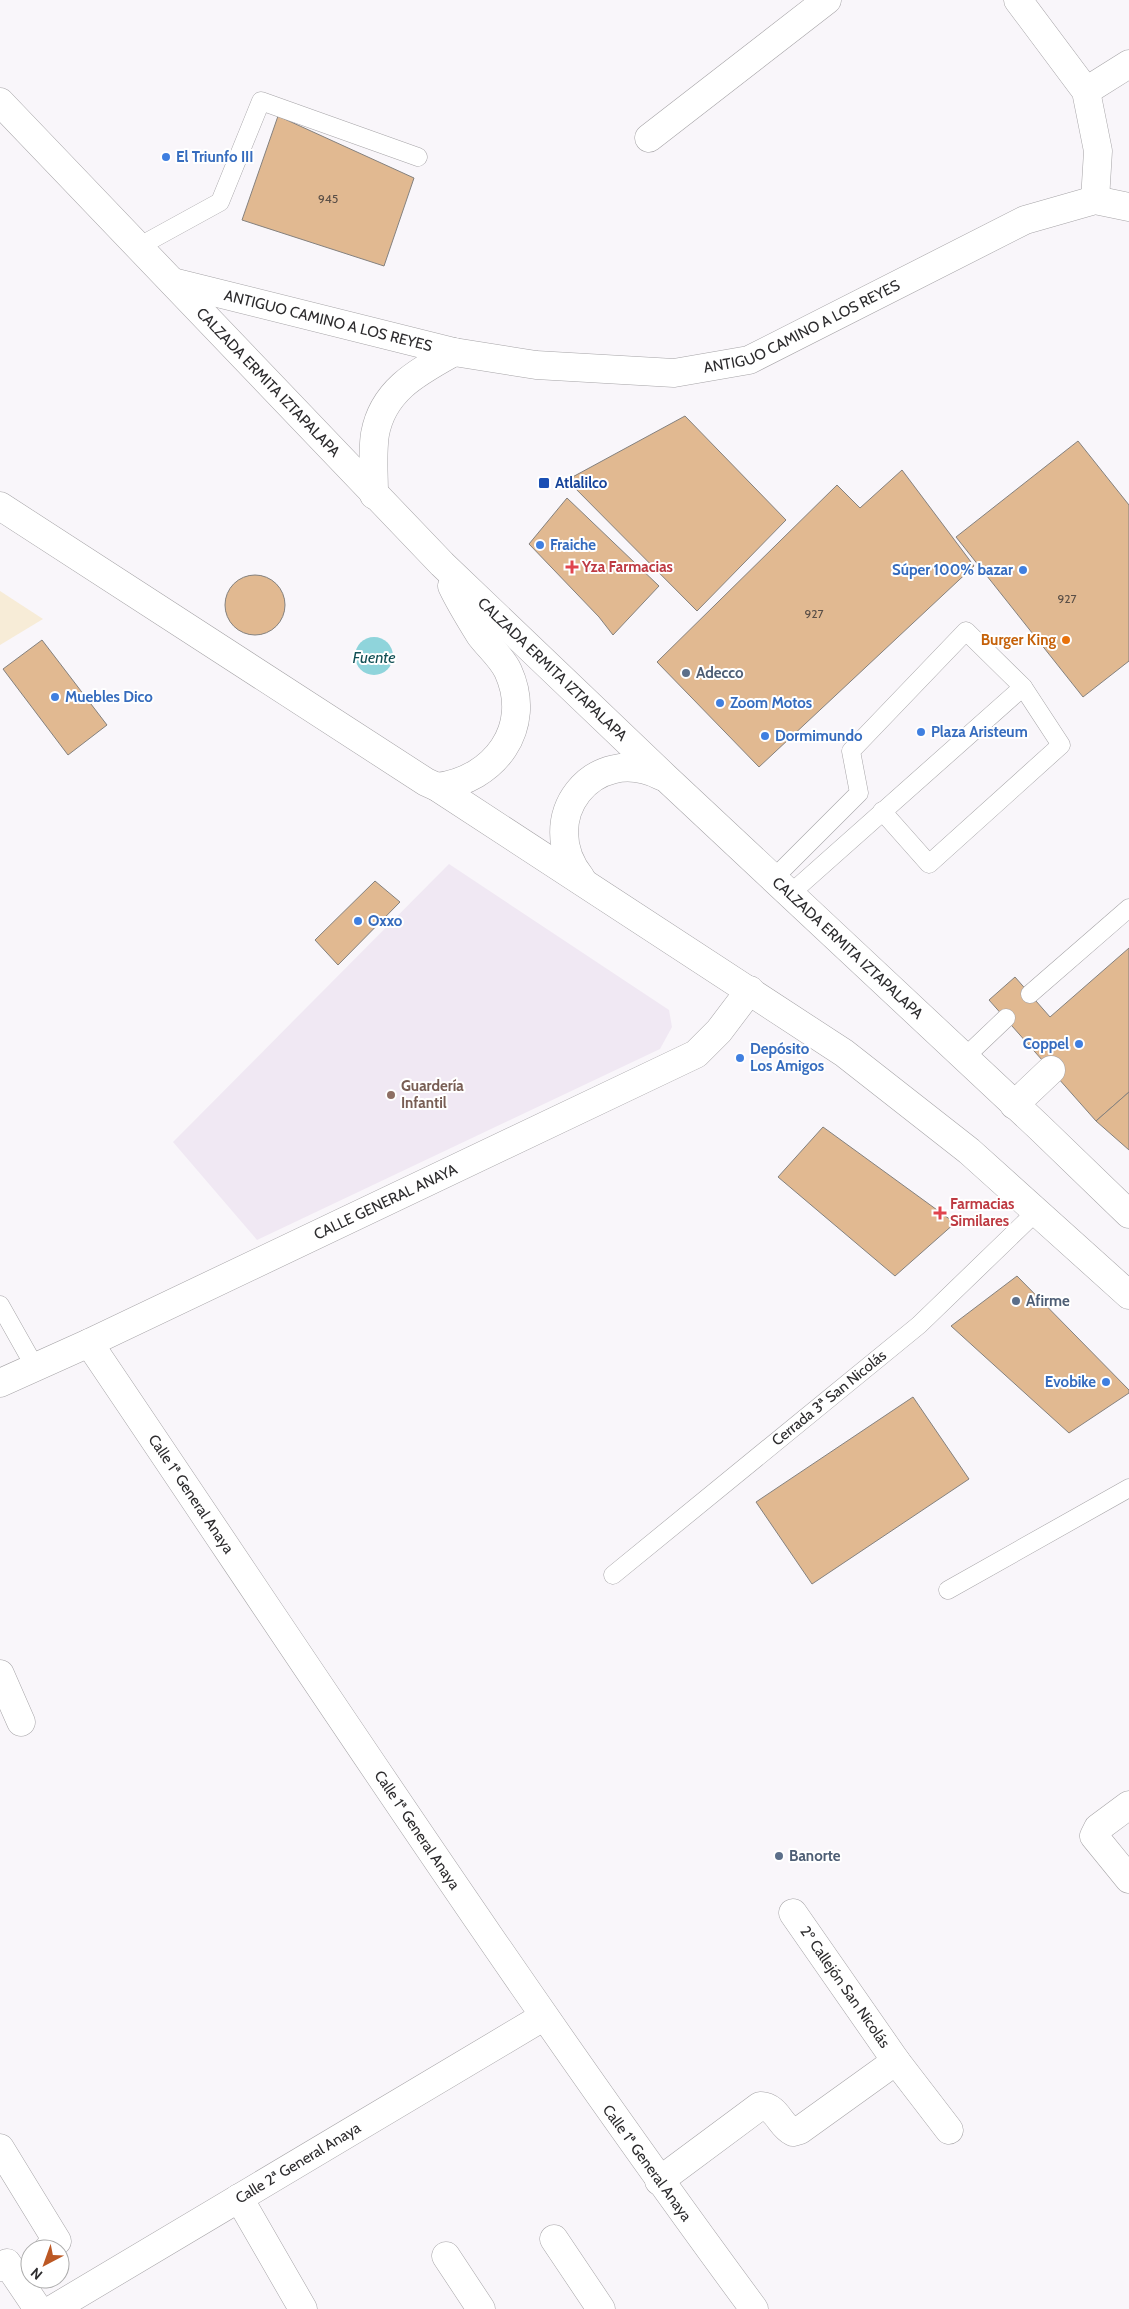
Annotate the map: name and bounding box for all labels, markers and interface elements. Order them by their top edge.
place label: El Triunfo III [176,148,254,166]
marker: El Triunfo III [160,151,172,163]
house number: 945 [318,191,338,206]
street label: ANTIGUO CAMINO A LOS REYES [702,276,903,377]
street label: ANTIGUO CAMINO A LOS REYES [222,286,434,355]
street label: CALZADA ERMITA IZTAPALAPA [193,304,344,461]
place label: Atlalilco [555,474,608,492]
marker: Atlalilco [537,476,551,490]
place label: Fraiche [550,536,596,554]
marker: Fraiche [534,539,546,551]
place label: Yza Farmacias [581,558,673,576]
marker: Yza Farmacias [566,561,578,573]
place label: Súper 100% bazar [892,561,1013,579]
marker: Súper 100% bazar [1017,564,1029,576]
house number: 927 [1057,591,1077,606]
street label: CALZADA ERMITA IZTAPALAPA [474,594,631,745]
house number: 927 [804,606,824,621]
place label: Burger King [981,631,1056,649]
marker: Burger King [1060,634,1072,646]
water label: Fuente [352,648,396,667]
place label: Adecco [696,664,744,682]
marker: Adecco [680,667,692,679]
place label: Muebles Dico [65,688,153,706]
marker: Muebles Dico [49,691,61,703]
place label: Zoom Motos [730,694,812,712]
marker: Zoom Motos [714,697,726,709]
place label: Plaza Aristeum [931,723,1028,741]
marker: Plaza Aristeum [915,726,927,738]
place label: Dormimundo [775,727,863,745]
marker: Dormimundo [759,730,771,742]
street label: CALZADA ERMITA IZTAPALAPA [769,873,927,1023]
place label: Oxxo [368,912,403,930]
marker: Oxxo [352,915,364,927]
place label: Coppel [1023,1035,1069,1053]
marker: Coppel [1073,1038,1085,1050]
place label: Depósito Los Amigos [750,1040,824,1075]
marker: Depósito Los Amigos [734,1052,746,1064]
place label: Guardería Infantil [401,1077,464,1112]
marker: Guardería Infantil [385,1089,397,1101]
street label: CALLE GENERAL ANAYA [311,1160,461,1244]
place label: Farmacias Similares [950,1195,1014,1230]
marker: Farmacias Similares [934,1207,946,1219]
place label: Afirme [1026,1292,1070,1310]
marker: Afirme [1010,1295,1022,1307]
street label: Cerrada 3ª San Nicolás [768,1346,890,1450]
place label: Evobike [1045,1373,1096,1391]
marker: Evobike [1100,1376,1112,1388]
street label: Calle 1ª General Anaya [144,1431,238,1558]
street label: Calle 1ª General Anaya [370,1767,464,1894]
place label: Banorte [789,1847,841,1865]
marker: Banorte [773,1850,785,1862]
street label: 2º Callejón San Nicolás [796,1923,894,2051]
street label: Calle 1ª General Anaya [599,2101,696,2225]
street label: Calle 2ª General Anaya [232,2118,364,2207]
north arrow [20,2239,70,2289]
text: N [27,2264,46,2284]

